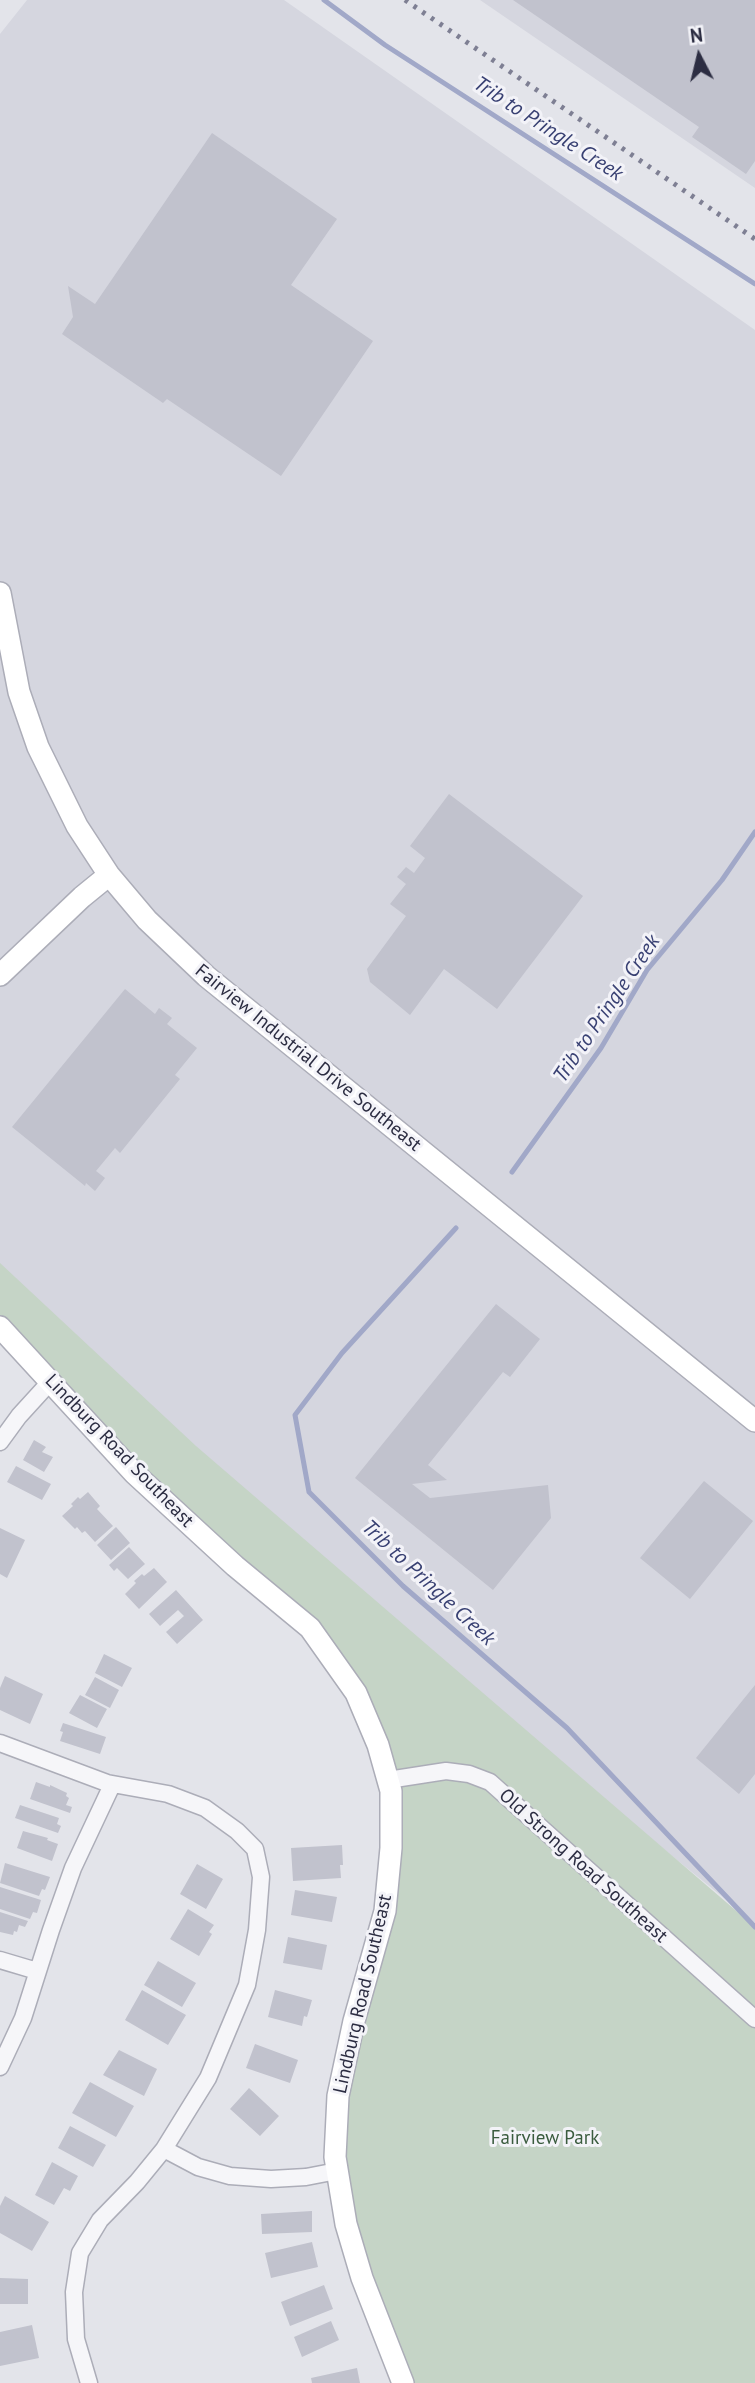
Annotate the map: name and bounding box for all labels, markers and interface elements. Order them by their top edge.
north arrow [664,21,734,91]
text: N [689,22,704,48]
water label: Trib to Pringle Creek [469,71,627,187]
water label: Trib to Pringle Creek [548,930,666,1088]
street label: Fairview Industrial Drive Southeast [190,960,426,1156]
street label: Lindburg Road Southeast [40,1370,198,1532]
water label: Trib to Pringle Creek [356,1515,500,1651]
street label: Old Strong Road Southeast [494,1784,672,1948]
street label: Lindburg Road Southeast [329,1892,397,2096]
park label: Fairview Park [491,2128,599,2150]

